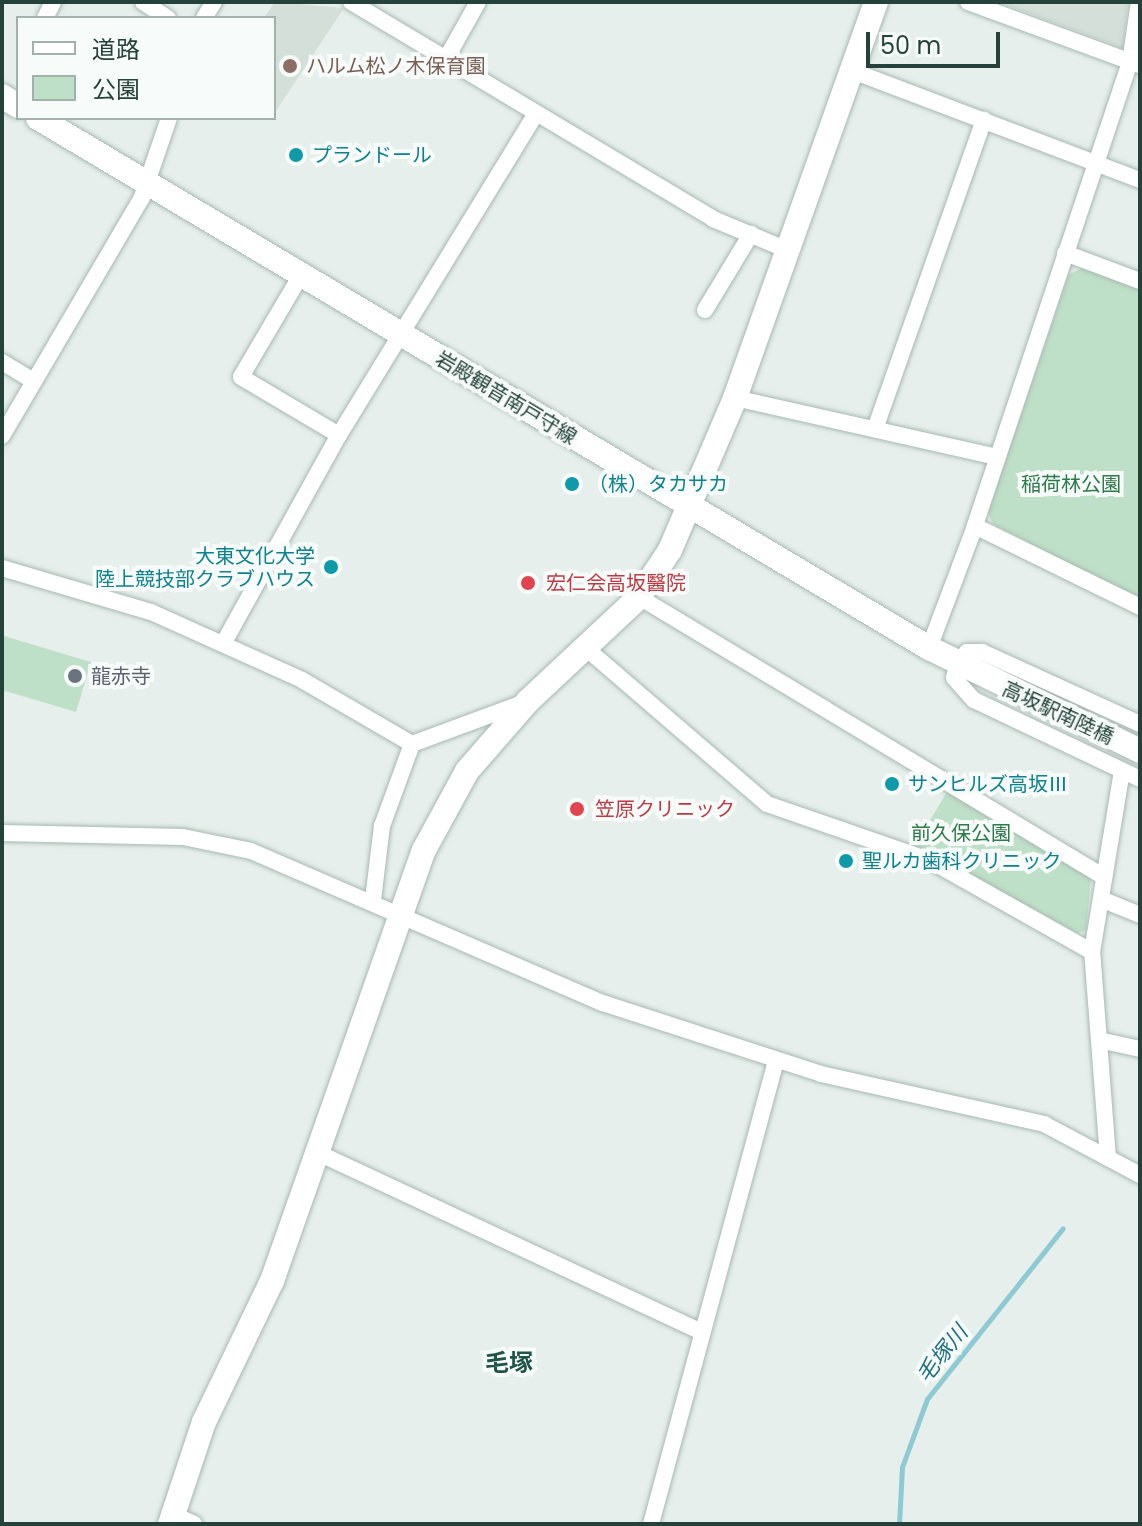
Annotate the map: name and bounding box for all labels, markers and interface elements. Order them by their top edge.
legend [16,16,276,120]
scale bar [870,16,1004,66]
text: 50 m [880,29,941,62]
text: 道路 [92,33,140,66]
place label: ハルム松ノ木保育園 [306,54,486,78]
marker: ハルム松ノ木保育園 [281,57,299,75]
text: 公園 [92,73,140,106]
place label: プランドール [312,143,432,167]
marker: プランドール [287,146,305,164]
street label: 岩殿観音南戸守線 [431,347,581,449]
place label: （株）タカサカ [588,472,728,496]
park label: 稲荷林公園 [1021,472,1121,496]
marker: （株）タカサカ [563,475,581,493]
place label: 大東文化大学 陸上競技部クラブハウス [95,544,315,591]
marker: 大東文化大学 陸上競技部クラブハウス [322,558,340,576]
place label: 宏仁会高坂醫院 [546,571,686,595]
marker: 宏仁会高坂醫院 [517,572,539,594]
place label: 龍赤寺 [91,664,151,688]
marker: 龍赤寺 [66,667,84,685]
street label: 高坂駅南陸橋 [999,677,1117,749]
place label: サンヒルズ高坂Ⅲ [908,772,1068,796]
marker: サンヒルズ高坂Ⅲ [883,775,901,793]
place label: 笠原クリニック [595,797,735,821]
marker: 笠原クリニック [566,798,588,820]
park label: 前久保公園 [911,821,1011,845]
place label: 聖ルカ歯科クリニック [862,849,1062,873]
marker: 聖ルカ歯科クリニック [837,852,855,870]
water label: 毛塚川 [911,1320,973,1388]
district label: 毛塚 [485,1349,533,1377]

